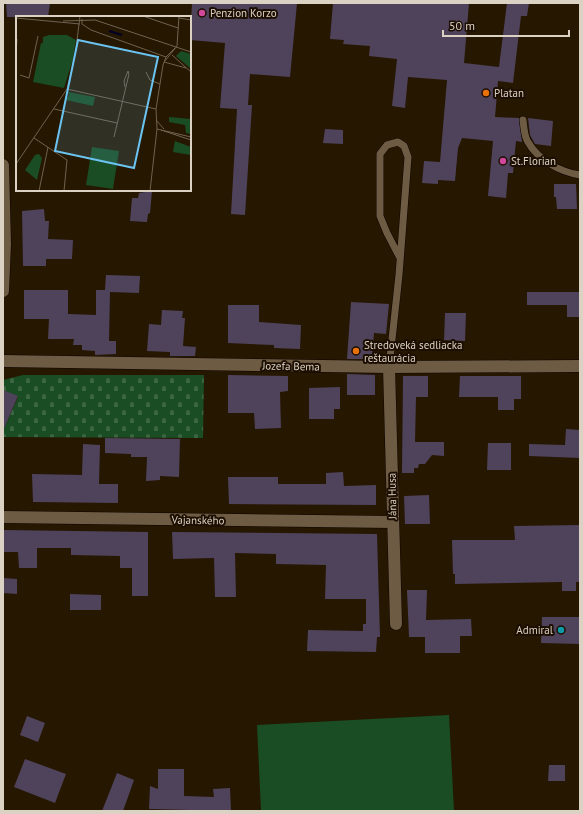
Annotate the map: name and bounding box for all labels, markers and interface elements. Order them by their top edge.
place label: Penzion Korzo [210,6,277,20]
marker: Penzion Korzo [197,8,207,18]
scale bar [443,12,569,38]
inset map [16,16,191,191]
text: 50 m [449,18,475,33]
place label: Platan [494,86,524,100]
marker: Platan [481,88,491,98]
place label: St.Florian [511,154,556,168]
marker: St.Florian [498,156,508,166]
place label: Stredoveká sedliacka reštaurácia [364,338,462,365]
marker: Stredoveká sedliacka reštaurácia [351,346,361,356]
street label: Jozefa Bema [261,358,320,374]
street label: Jána Husa [385,473,399,520]
street label: Vajanského [170,513,225,527]
place label: Admiral [516,623,554,637]
marker: Admiral [556,625,566,635]

